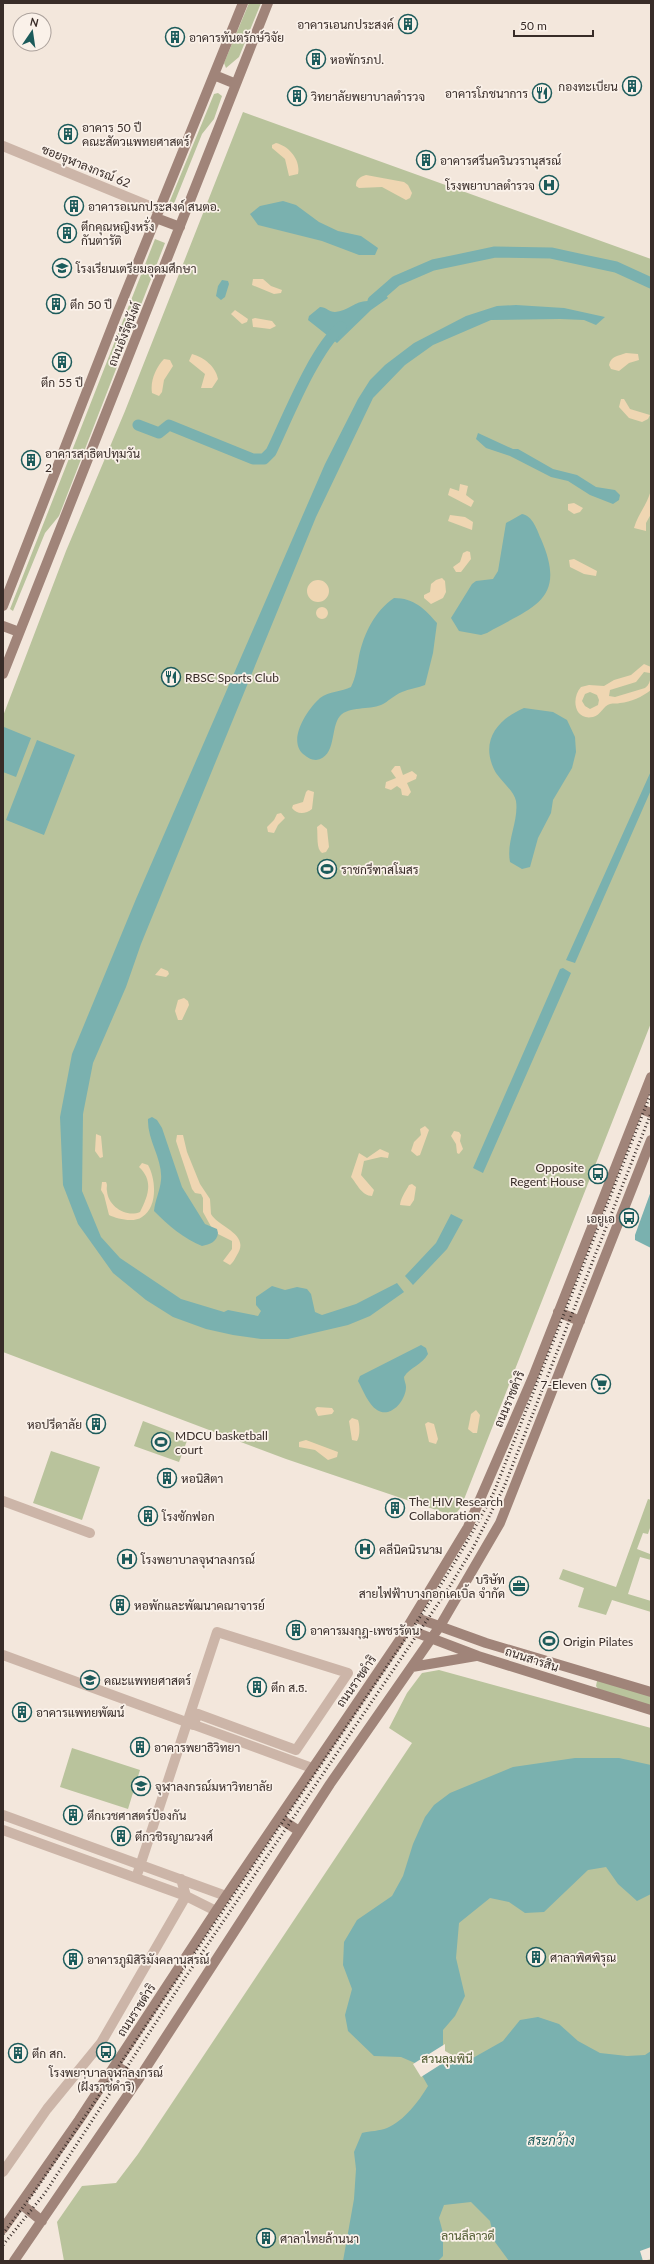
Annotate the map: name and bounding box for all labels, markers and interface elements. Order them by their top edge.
north arrow [12,12,52,52]
scale bar [514,12,593,38]
building icon: อาคารเอนกประสงค์ [397,13,419,35]
text: N [29,14,40,29]
place label: อาคารเอนกประสงค์ [297,17,394,32]
text: 50 m [520,18,547,33]
building icon: อาคารทันตรักษ์วิจัย [164,26,186,48]
place label: อาคารทันตรักษ์วิจัย [189,30,284,45]
building icon: หอพักรภป. [305,48,327,70]
place label: หอพักรภป. [330,52,384,67]
building icon: กองทะเบียน [621,75,643,97]
place label: กองทะเบียน [558,79,618,94]
restaurant icon: อาคารโภชนาการ [531,82,553,104]
building icon: วิทยาลัยพยาบาลตำรวจ [286,85,308,107]
place label: อาคารโภชนาการ [445,86,528,101]
place label: วิทยาลัยพยาบาลตำรวจ [310,89,425,104]
place label: อาคาร 50 ปี คณะสัตวแพทยศาสตร์ [82,120,190,149]
building icon: อาคาร 50 ปี คณะสัตวแพทยศาสตร์ [57,123,79,145]
street label: ซอยจุฬาลงกรณ์ 62 [39,141,133,193]
building icon: อาคารศรีนครินวรานุสรณ์ [415,149,437,171]
place label: อาคารศรีนครินวรานุสรณ์ [440,153,561,170]
hospital icon: โรงพยาบาลตำรวจ [538,174,560,196]
place label: โรงพยาบาลตำรวจ [445,178,535,193]
building icon: อาคารอเนกประสงค์ สนตอ. [63,195,85,217]
place label: อาคารอเนกประสงค์ สนตอ. [88,199,220,214]
place label: ตึกคุณหญิงหรั่ง กันตารัติ [81,216,154,248]
building icon: ตึกคุณหญิงหรั่ง กันตารัติ [56,222,78,244]
school or university icon: โรงเรียนเตรียมอุดมศึกษา [51,257,73,279]
place label: โรงเรียนเตรียมอุดมศึกษา [75,261,196,278]
building icon: ตึก 50 ปี [45,293,67,315]
place label: ตึก 50 ปี [70,297,112,312]
street label: ถนนอังรีดูนังต์ [104,300,145,369]
building icon: ตึก 55 ปี [51,351,73,373]
place label: ตึก 55 ปี [41,375,83,390]
place label: อาคารสาธิตปทุมวัน 2 [45,446,141,475]
building icon: อาคารสาธิตปทุมวัน 2 [20,449,42,471]
restaurant icon: RBSC Sports Club [160,666,182,688]
place label: RBSC Sports Club [185,670,279,685]
sports icon: ราชกรีฑาสโมสร [316,858,338,880]
place label: ราชกรีฑาสโมสร [341,862,419,877]
place label: Opposite Regent House [510,1160,584,1189]
bus stop icon: Opposite Regent House [587,1163,609,1185]
bus stop icon: เอยูเอ [618,1207,640,1229]
place label: เอยูเอ [587,1211,615,1227]
street label: ถนนราชดำริ [490,1368,528,1430]
supermarket icon: 7-Eleven [590,1373,612,1395]
place label: 7-Eleven [541,1377,587,1392]
building icon: หอปรีดาลัย [85,1413,107,1435]
place label: หอปรีดาลัย [27,1417,82,1432]
place label: MDCU basketball court [175,1428,268,1457]
sports icon: MDCU basketball court [150,1431,172,1453]
building icon: หอนิสิตา [156,1467,178,1489]
place label: หอนิสิตา [181,1471,223,1486]
place label: The HIV Research Collaboration [409,1494,503,1523]
building icon: The HIV Research Collaboration [384,1497,406,1519]
building icon: โรงซักฟอก [137,1505,159,1527]
place label: โรงซักฟอก [161,1509,215,1524]
hospital icon: คลีนิคนิรนาม [354,1538,376,1560]
place label: คลีนิคนิรนาม [379,1542,442,1557]
hospital icon: โรงพยาบาลจุฬาลงกรณ์ [116,1548,138,1570]
place label: โรงพยาบาลจุฬาลงกรณ์ [140,1552,255,1569]
place label: บริษัท สายไฟฟ้าบางกอกเคเบิ้ล จำกัด [359,1572,505,1601]
office icon: บริษัท สายไฟฟ้าบางกอกเคเบิ้ล จำกัด [508,1575,530,1597]
building icon: หอพักและพัฒนาคณาจารย์ [109,1594,131,1616]
place label: หอพักและพัฒนาคณาจารย์ [134,1598,265,1613]
building icon: อาคารมงกุฎ-เพชรรัตน [285,1619,307,1641]
place label: อาคารมงกุฎ-เพชรรัตน [310,1623,420,1640]
sports icon: Origin Pilates [538,1630,560,1652]
place label: Origin Pilates [563,1634,633,1649]
street label: ถนนสารสิน [503,1643,561,1675]
street label: ถนนราชดำริ [333,1652,379,1710]
school or university icon: คณะแพทยศาสตร์ [79,1669,101,1691]
place label: คณะแพทยศาสตร์ [104,1673,191,1688]
building icon: ตึก ส.ธ. [246,1676,268,1698]
place label: ตึก ส.ธ. [271,1680,308,1695]
building icon: อาคารแพทยพัฒน์ [11,1701,33,1723]
place label: อาคารแพทยพัฒน์ [36,1705,125,1720]
building icon: อาคารพยาธิวิทยา [129,1736,151,1758]
place label: อาคารพยาธิวิทยา [154,1740,240,1755]
school or university icon: จุฬาลงกรณ์มหาวิทยาลัย [130,1775,152,1797]
place label: จุฬาลงกรณ์มหาวิทยาลัย [155,1779,273,1796]
building icon: ตึกเวชศาสตร์ป้องกัน [62,1804,84,1826]
place label: ตึกเวชศาสตร์ป้องกัน [87,1808,187,1823]
building icon: ตึกวชิรญาณวงศ์ [110,1825,132,1847]
place label: ตึกวชิรญาณวงศ์ [135,1829,213,1844]
building icon: ศาลาพิศพิรุณ [525,1946,547,1968]
building icon: อาคารภูมิสิริมังคลานุสรณ์ [62,1948,84,1970]
place label: ศาลาพิศพิรุณ [550,1950,616,1967]
place label: อาคารภูมิสิริมังคลานุสรณ์ [87,1952,210,1969]
street label: ถนนราชดำริ [113,1981,159,2039]
bus stop icon: โรงพยาบาลจุฬาลงกรณ์ (ฝั่งราชดำริ) [95,2041,117,2063]
building icon: ตึก สก. [7,2042,29,2064]
place label: ตึก สก. [32,2046,66,2061]
park label: สวนลุมพินี [421,2051,473,2068]
place label: โรงพยาบาลจุฬาลงกรณ์ (ฝั่งราชดำริ) [48,2065,163,2094]
water label: สระกว้าง [527,2132,575,2148]
building icon: ศาลาไทยล้านนา [255,2227,277,2249]
park label: ลานลีลาวดี [441,2228,495,2243]
place label: ศาลาไทยล้านนา [280,2231,359,2246]

